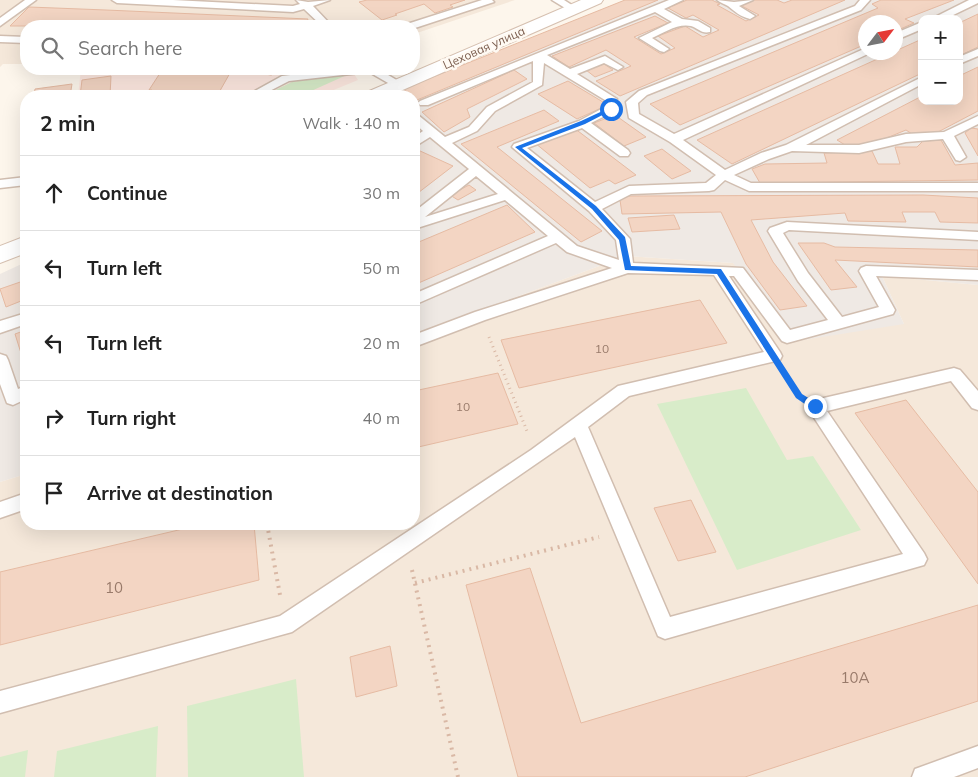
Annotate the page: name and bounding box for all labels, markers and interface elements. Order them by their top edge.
north arrow [858,15,903,60]
map controls [918,15,963,105]
button: + [918,15,963,60]
search box [20,20,420,75]
street label: Цеховая улица [440,23,527,72]
icon: search [38,34,66,62]
text: Search here [78,36,182,60]
button: − [918,60,963,105]
route start [600,98,623,121]
text: 2 min [40,110,95,136]
text: Walk · 140 m [302,113,400,133]
icon: ahead [40,179,68,207]
text: Continue [87,181,167,205]
text: 30 m [363,183,400,203]
icon: left [40,254,68,282]
text: Turn left [87,256,162,280]
text: 50 m [363,258,400,278]
icon: left [40,329,68,357]
text: Turn left [87,331,162,355]
text: 20 m [363,333,400,353]
house number: 10 [595,341,609,356]
route end [804,395,827,418]
house number: 10 [456,399,470,414]
icon: right [40,404,68,432]
text: Turn right [87,406,176,430]
text: 40 m [363,408,400,428]
icon: arrive [40,479,68,507]
text: Arrive at destination [87,481,273,505]
house number: 10 [105,578,123,597]
house number: 10А [840,668,870,687]

